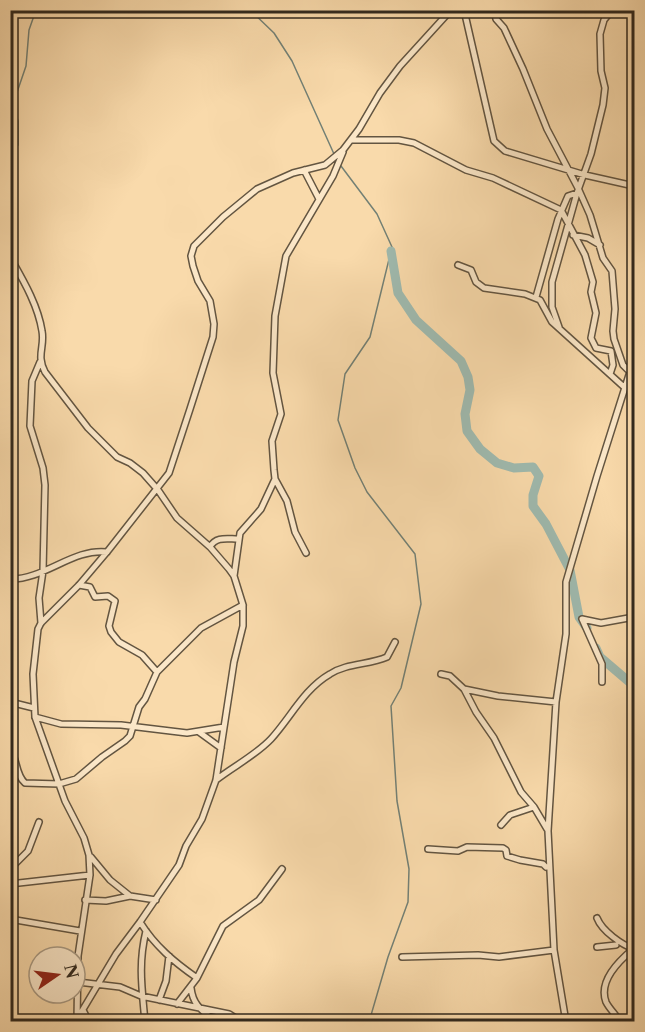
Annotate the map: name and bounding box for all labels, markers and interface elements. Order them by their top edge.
north arrow [27,945,87,1005]
text: N [60,962,83,981]

